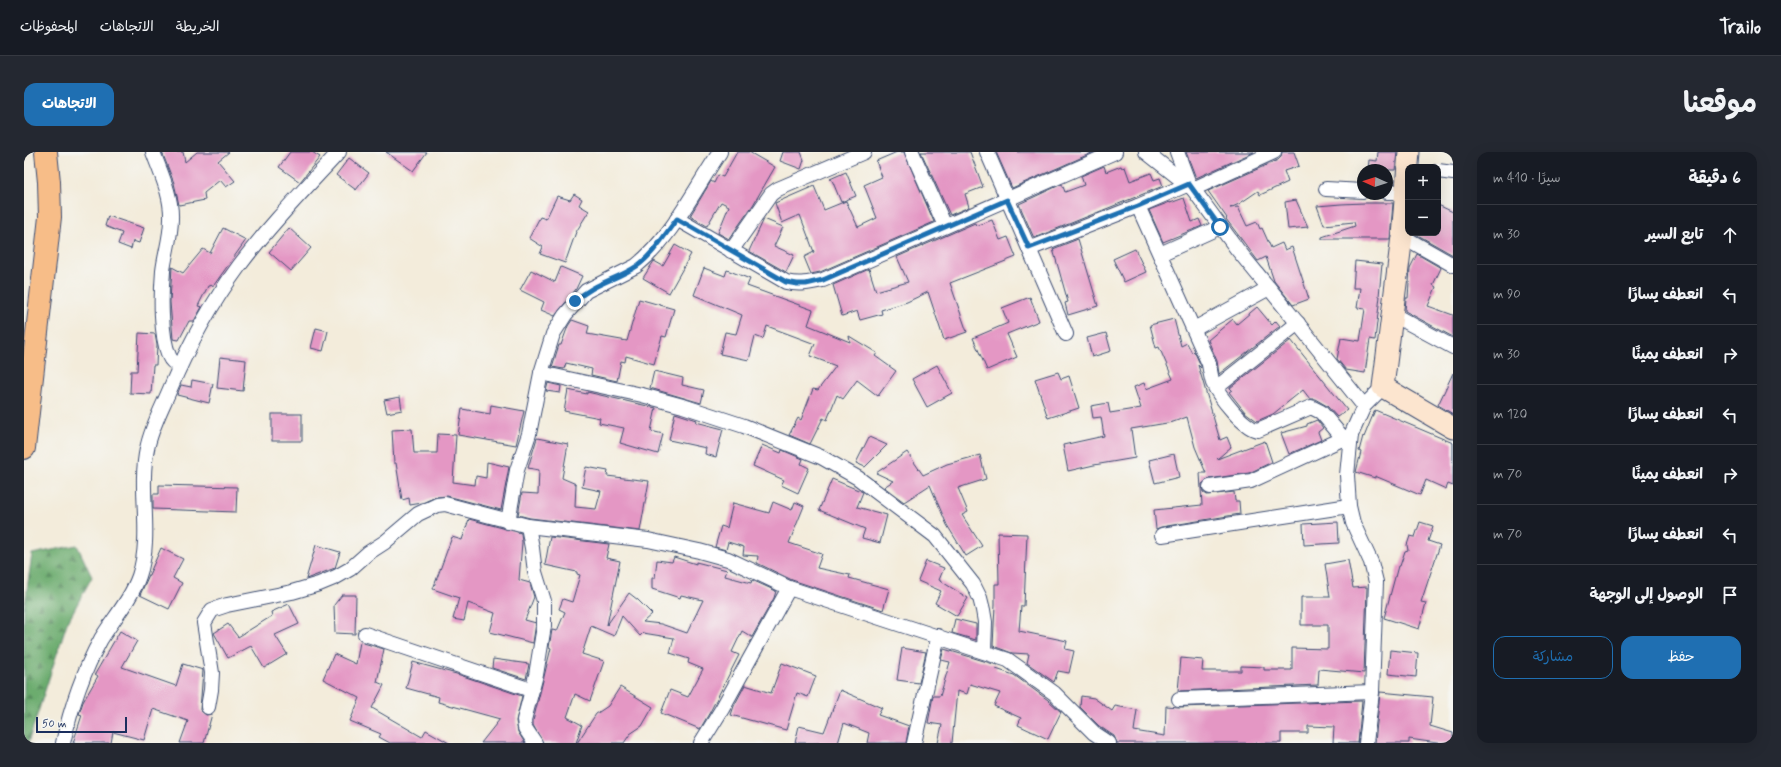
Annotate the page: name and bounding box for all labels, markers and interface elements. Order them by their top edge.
text: Trailo [1719,15,1761,40]
text: المحفوظات [20,18,78,36]
text: الاتجاهات [100,18,154,36]
text: الخريطة [176,18,219,36]
button: الاتجاهات [24,83,114,126]
text: موقعنا [1683,86,1757,123]
north arrow [1357,164,1393,200]
map controls [1405,164,1441,236]
button: + [1405,164,1441,200]
text: 6 دقيقة [1688,167,1741,189]
text: سيرًا · 410 m [1493,170,1560,187]
button: − [1405,200,1441,236]
route start [1211,218,1229,236]
icon: ahead [1719,224,1741,246]
text: تابع السير [1645,225,1703,245]
text: 30 m [1493,226,1520,243]
icon: left [1719,284,1741,306]
text: انعطف يسارًا [1628,285,1703,305]
text: 90 m [1493,286,1521,303]
route end [566,292,584,310]
icon: right [1719,344,1741,366]
text: انعطف يمينًا [1632,345,1703,365]
text: 30 m [1493,346,1520,363]
icon: left [1719,404,1741,426]
text: انعطف يسارًا [1628,405,1703,425]
text: 120 m [1493,406,1527,423]
icon: right [1719,464,1741,486]
text: انعطف يمينًا [1632,465,1703,485]
text: 70 m [1493,466,1522,483]
icon: left [1719,524,1741,546]
text: انعطف يسارًا [1628,525,1703,545]
text: 70 m [1493,526,1522,543]
icon: arrive [1719,584,1741,606]
text: الوصول إلى الوجهة [1589,585,1703,605]
button: مشاركة [1493,636,1613,679]
button: حفظ [1621,636,1741,679]
scale bar [36,715,127,734]
text: 50 m [42,717,67,731]

